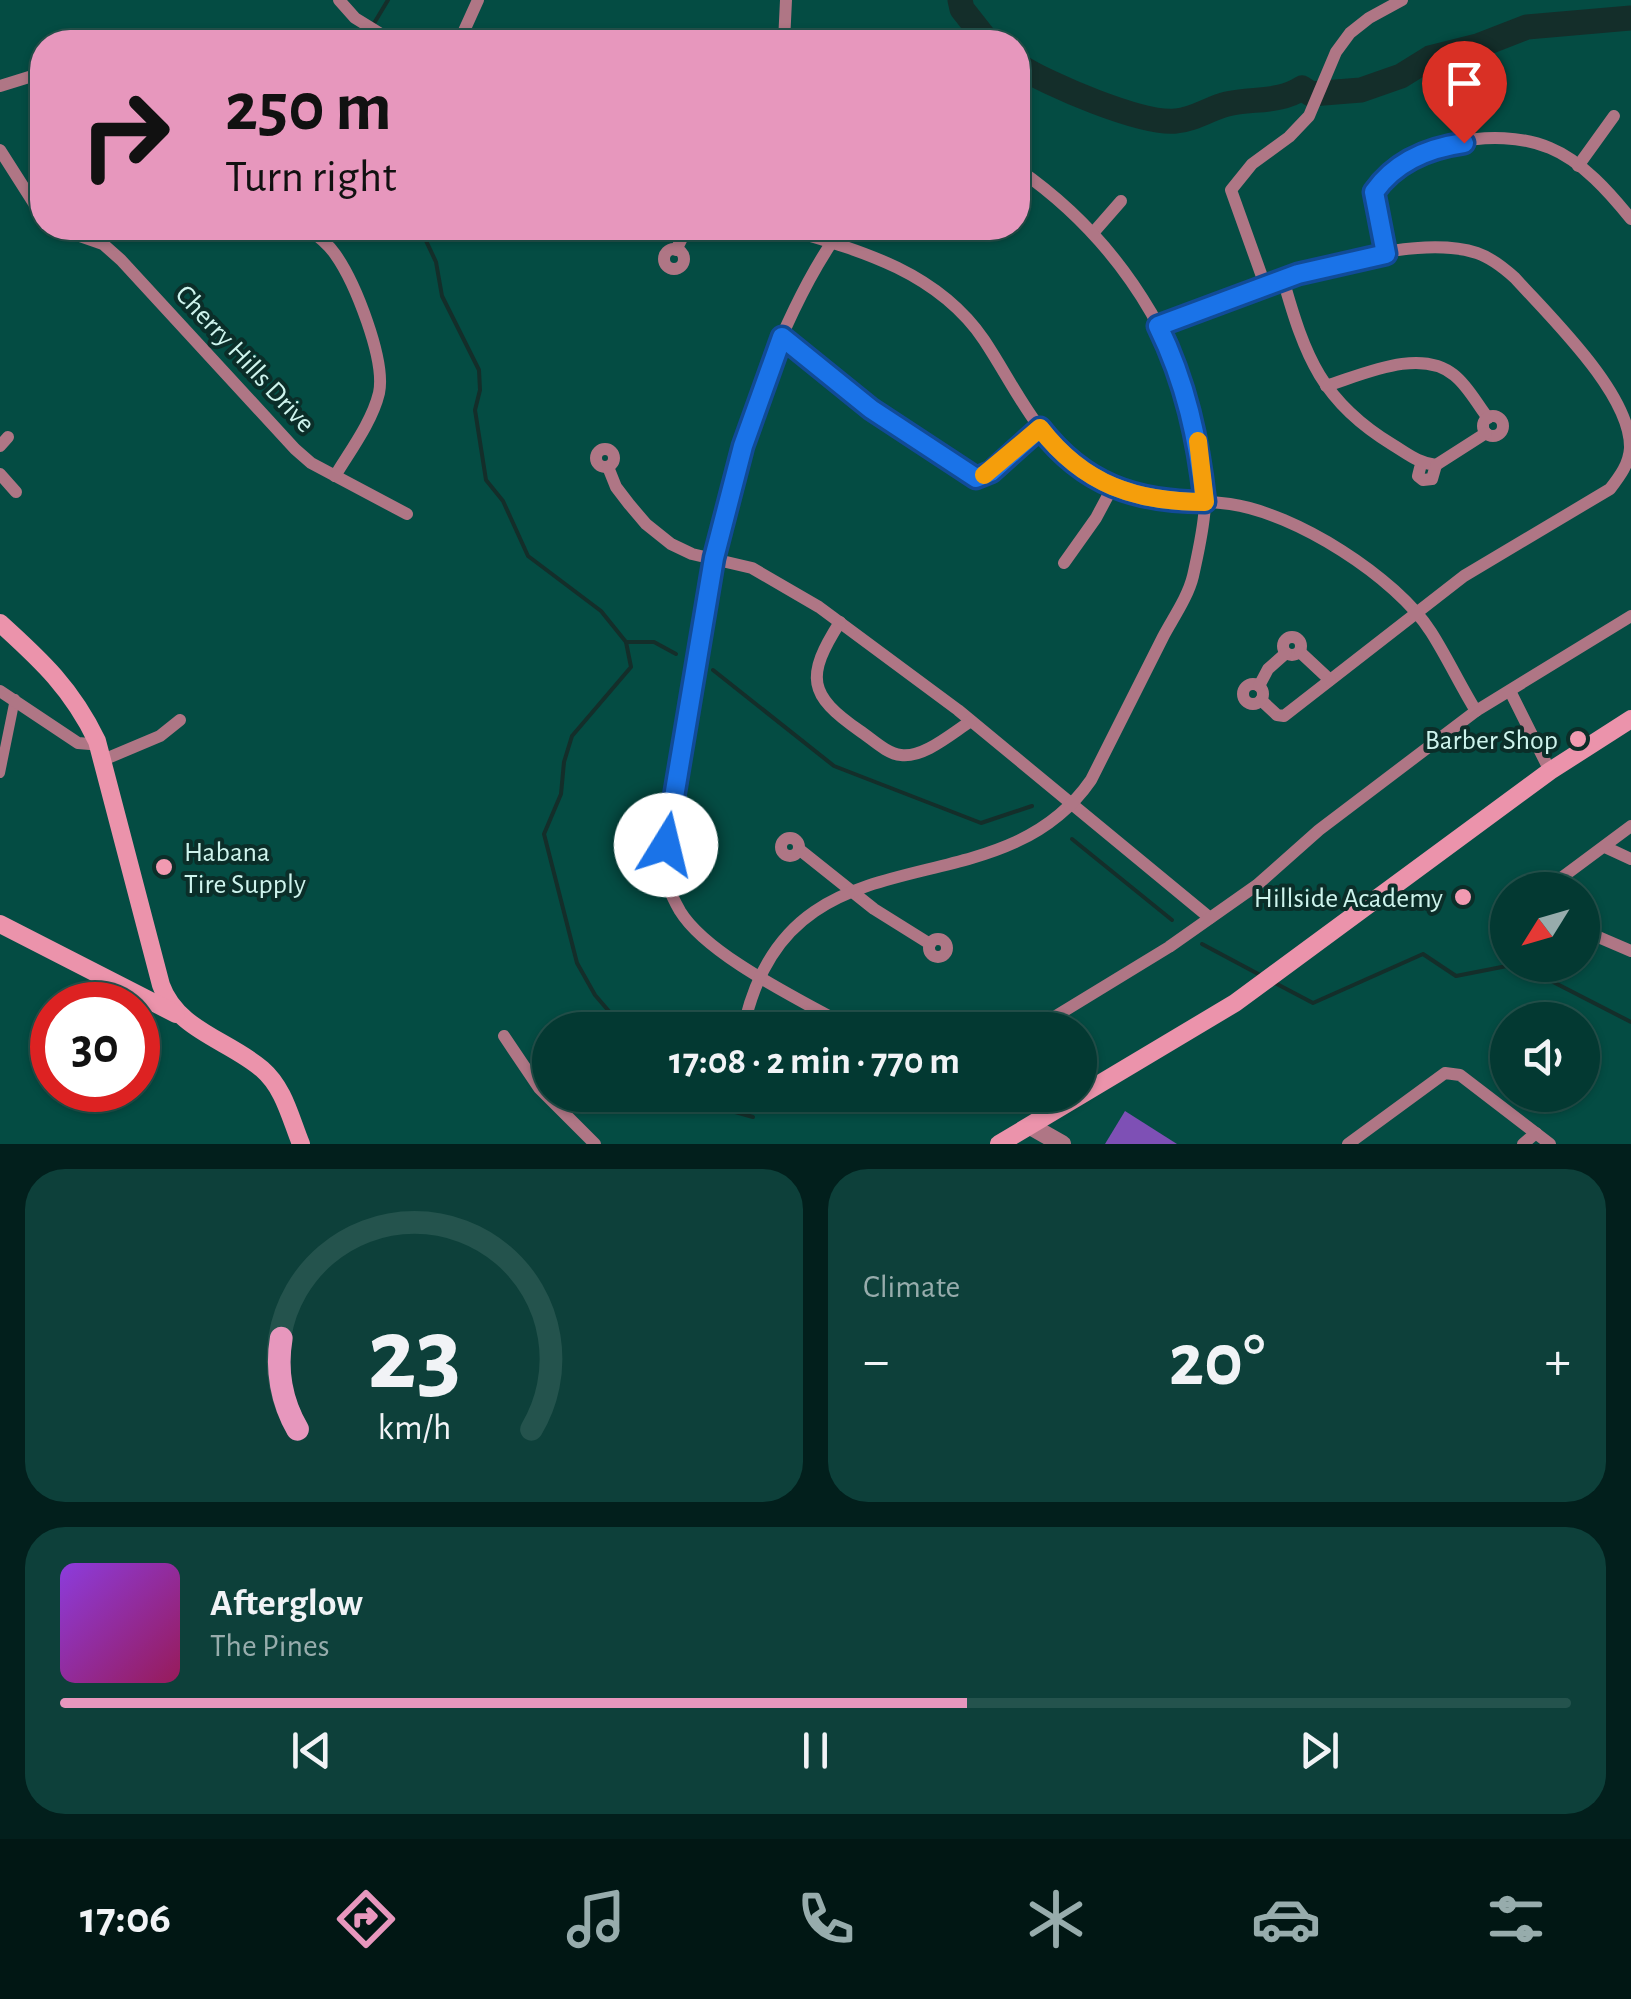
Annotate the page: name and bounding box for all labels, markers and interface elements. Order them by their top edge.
pin [1422,41,1507,144]
icon: arrive [1437,56,1492,111]
icon: right [60,70,190,200]
text: 250 m [225,73,392,143]
text: Turn right [225,155,397,200]
street label: Cherry Hills Drive [170,280,320,438]
place label: Barber Shop [1425,727,1558,755]
marker: Barber Shop [1567,728,1589,750]
position arrow [614,793,718,897]
place label: Habana Tire Supply [184,839,306,899]
marker: Habana Tire Supply [153,856,175,878]
north arrow [1490,872,1600,982]
map controls [1490,872,1600,1112]
place label: Hillside Academy [1254,885,1443,913]
marker: Hillside Academy [1452,886,1474,908]
speed limit sign: 30 [30,982,160,1112]
button: sound [1490,1002,1600,1112]
text: 17:08 · 2 min · 770 m [669,1043,960,1081]
text: Climate [863,1271,960,1303]
text: 23 [367,1304,461,1408]
text: 20° [1169,1324,1265,1399]
text: − [863,1334,889,1389]
text: + [1545,1334,1571,1389]
text: km/h [377,1410,451,1446]
text: Afterglow [210,1585,363,1623]
text: The Pines [210,1630,330,1662]
icon: previous [284,1723,339,1778]
icon: pause [788,1723,843,1778]
icon: next [1292,1723,1347,1778]
icon: directions [331,1884,401,1954]
icon: music [561,1884,631,1954]
icon: phone [791,1884,861,1954]
icon: climate [1021,1884,1091,1954]
icon: car [1251,1884,1321,1954]
icon: filters [1481,1884,1551,1954]
text: 17:06 [80,1896,171,1941]

